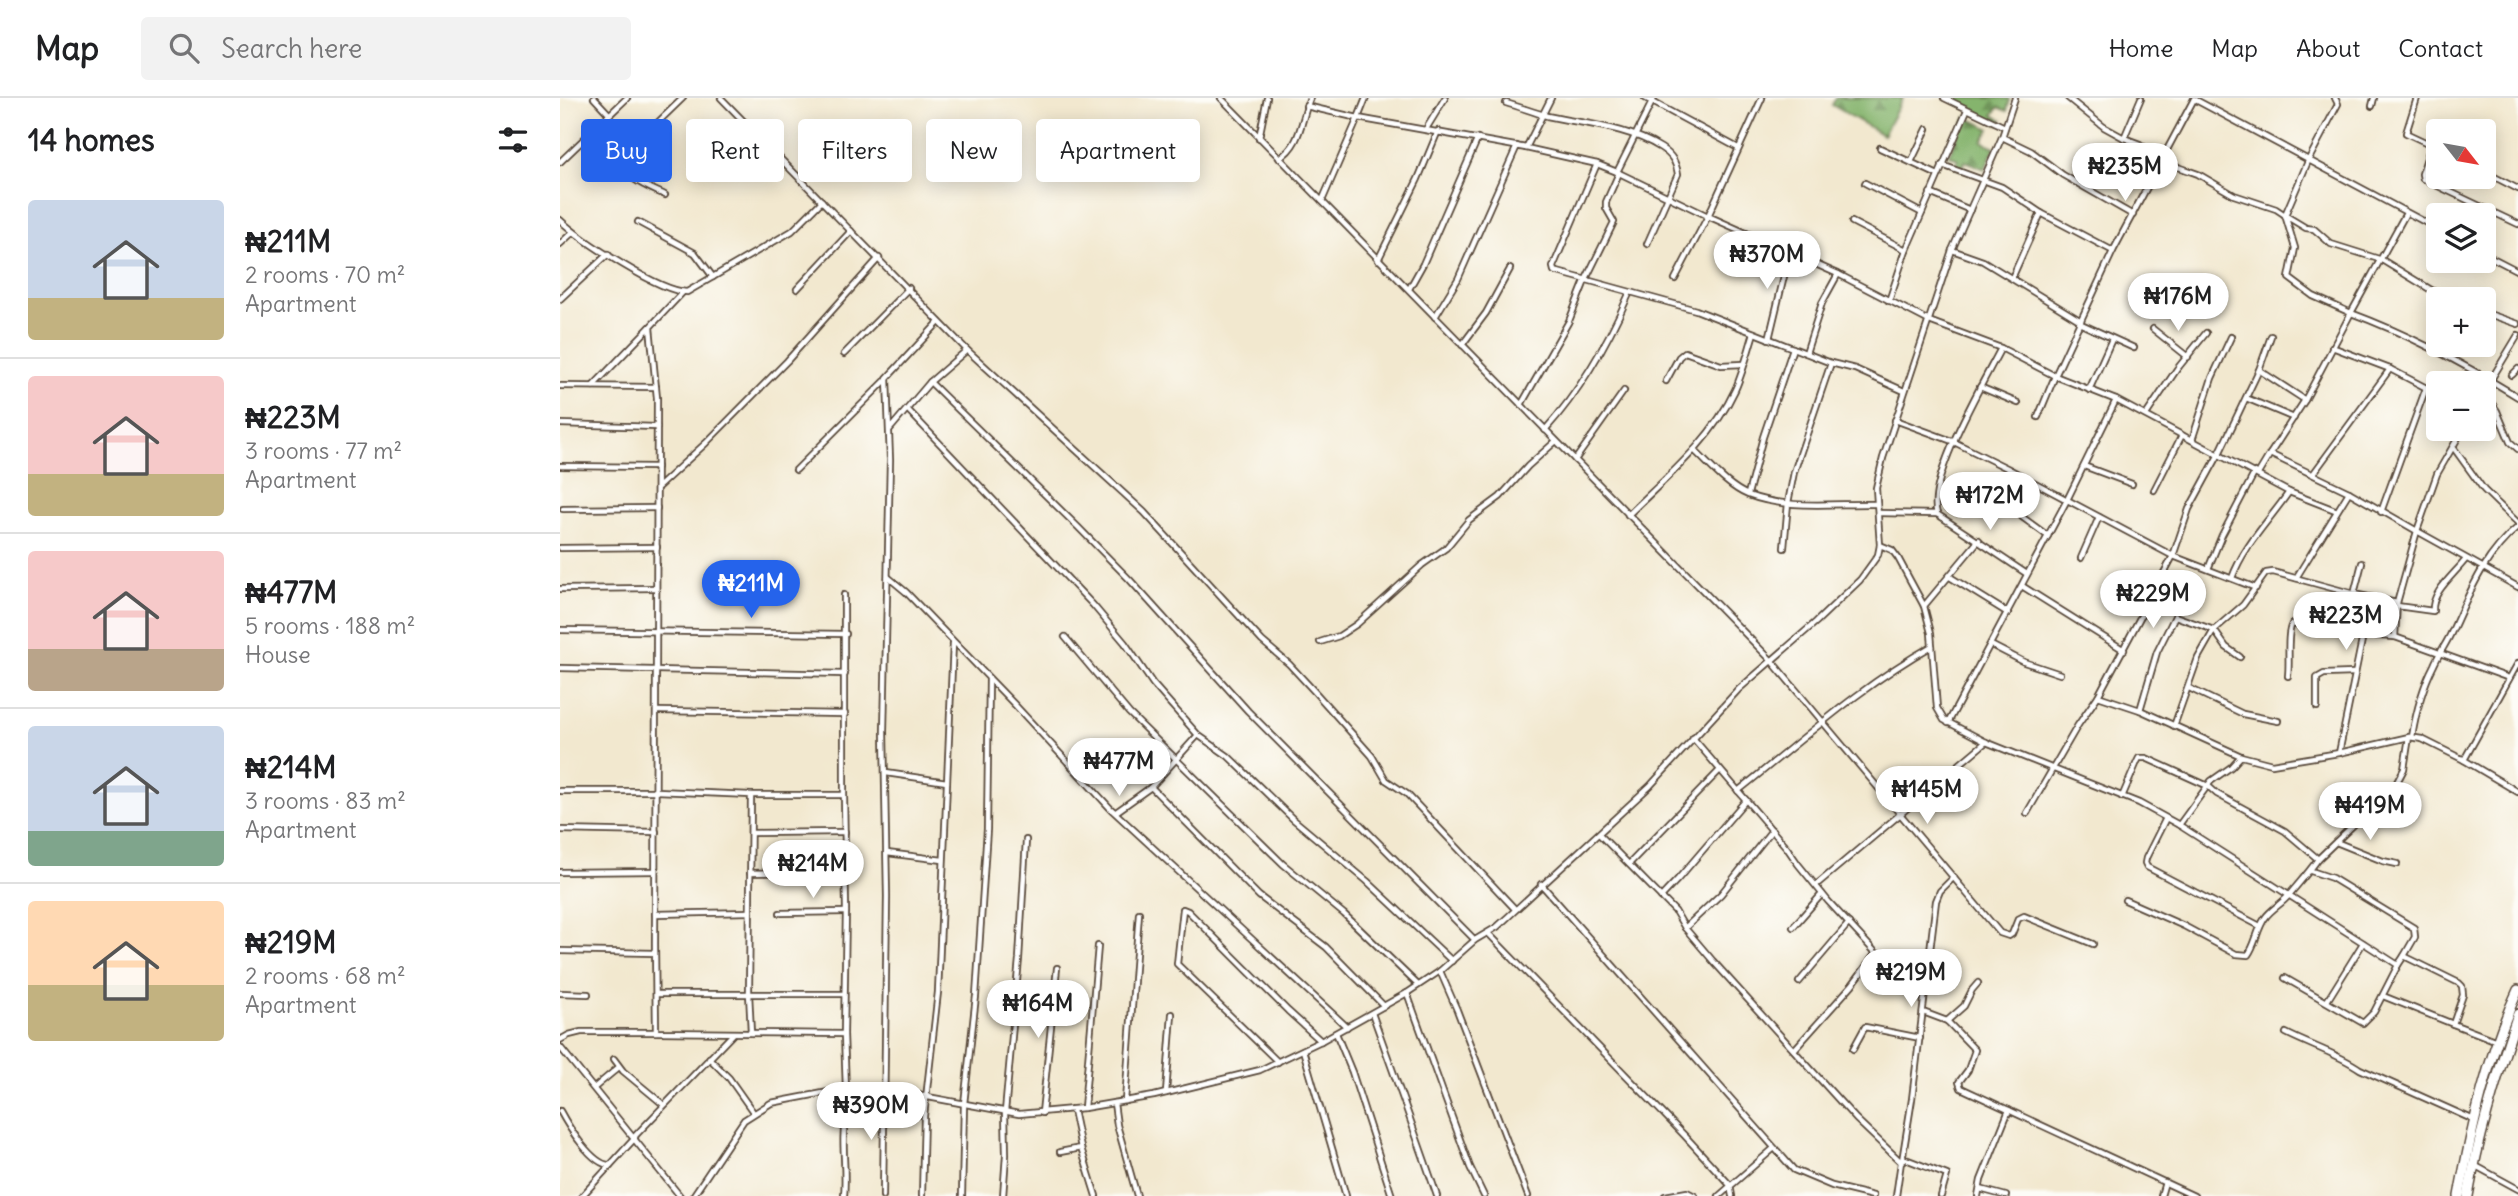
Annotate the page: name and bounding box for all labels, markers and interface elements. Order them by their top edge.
search box [141,17,631,80]
text: Map [35,27,99,69]
icon: search [165,29,203,67]
text: Search here [221,32,362,65]
text: Home [2109,33,2173,63]
text: Map [2211,33,2258,63]
text: About [2296,33,2360,63]
text: Contact [2398,33,2483,63]
chip: Buy [581,119,672,182]
chip: Rent [686,119,784,182]
chip: Filters [798,119,912,182]
chip: New [926,119,1022,182]
chip: Apartment [1036,119,1200,182]
north arrow [2426,119,2496,189]
map controls [2426,119,2496,441]
text: 14 homes [28,121,155,159]
icon: filters [494,121,532,159]
pin: ₦235M [2076,144,2174,203]
text: ₦235M [2088,151,2162,180]
button: layers [2426,203,2496,273]
text: ₦211M [245,222,331,260]
icon: home [84,228,168,312]
pin: ₦370M [1718,232,1816,291]
text: ₦370M [1730,239,1804,268]
text: 2 rooms · 70 m² [245,260,405,289]
pin: ₦176M [2129,274,2227,333]
text: ₦176M [2144,281,2212,310]
button: + [2426,287,2496,357]
text: Apartment [245,289,357,318]
button: − [2426,371,2496,441]
text: ₦223M [245,398,341,436]
icon: home [84,404,168,488]
text: 3 rooms · 77 m² [245,436,402,465]
text: Apartment [245,465,357,494]
pin: ₦172M [1941,472,2039,532]
text: ₦172M [1956,480,2024,509]
pin: ₦211M [702,560,800,620]
text: ₦211M [718,568,784,597]
pin: ₦229M [2104,570,2202,630]
text: ₦477M [245,573,337,611]
text: ₦229M [2116,578,2190,607]
icon: home [84,579,168,663]
pin: ₦223M [2297,592,2395,652]
text: ₦223M [2309,600,2383,629]
text: 5 rooms · 188 m² [245,611,415,640]
text: House [245,640,311,669]
pin: ₦477M [1070,738,1168,798]
text: ₦477M [1084,746,1154,775]
text: ₦214M [245,748,337,786]
icon: home [84,754,168,838]
pin: ₦145M [1878,766,1976,826]
text: ₦145M [1892,774,1962,803]
pin: ₦419M [2321,782,2419,842]
text: 3 rooms · 83 m² [245,786,406,815]
text: ₦419M [2335,790,2405,819]
text: Apartment [245,815,357,844]
pin: ₦214M [764,840,862,900]
text: ₦214M [778,848,848,877]
text: ₦219M [245,923,337,961]
icon: home [84,929,168,1013]
pin: ₦219M [1862,950,1960,1009]
text: ₦219M [1876,957,1946,986]
text: 2 rooms · 68 m² [245,961,406,990]
pin: ₦164M [989,981,1087,1040]
text: ₦164M [1003,988,1073,1017]
text: Apartment [245,990,357,1019]
pin: ₦390M [822,1082,920,1142]
text: ₦390M [833,1090,909,1119]

